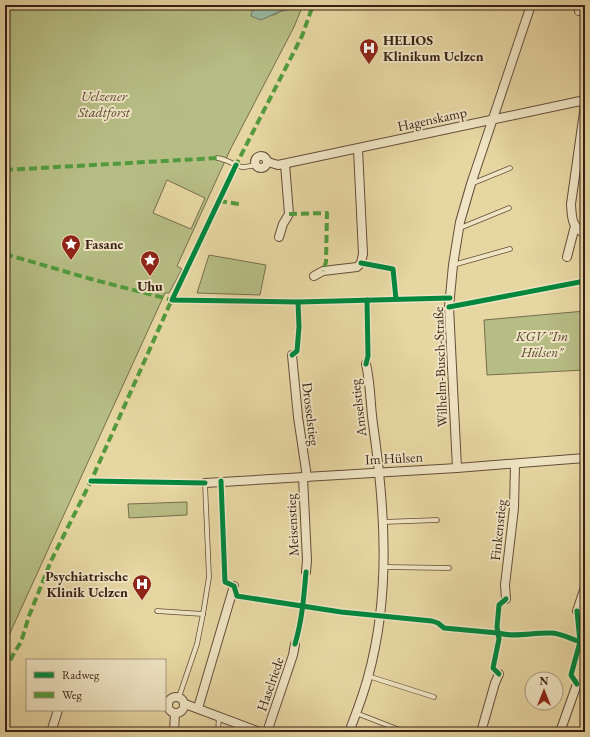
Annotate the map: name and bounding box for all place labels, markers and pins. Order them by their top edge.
place label: HELIOS Klinikum Uelzen [383,31,484,65]
hospital icon: HELIOS Klinikum Uelzen [358,37,380,65]
place icon: Fasane [60,233,82,261]
place label: Fasane [85,235,124,253]
place icon: Uhu [139,249,161,277]
place label: Uhu [137,277,163,295]
place label: Psychiatrische Klinik Uelzen [45,567,128,601]
hospital icon: Psychiatrische Klinik Uelzen [131,573,153,601]

